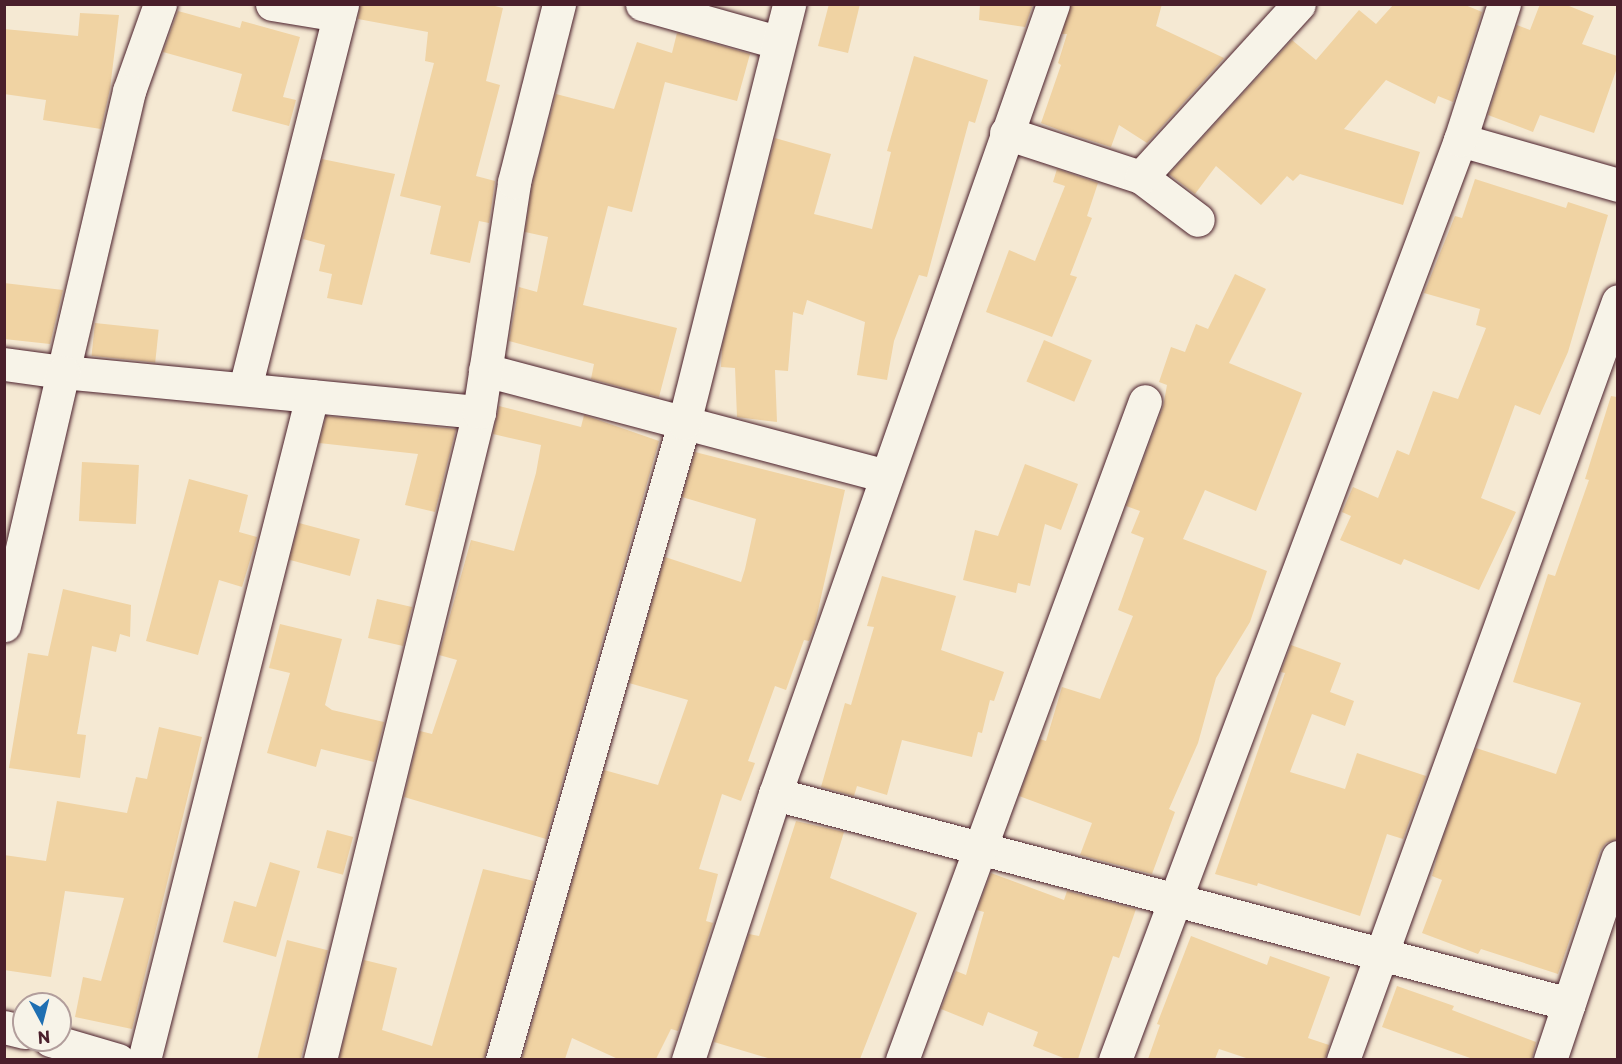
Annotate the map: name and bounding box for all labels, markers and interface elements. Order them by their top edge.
north arrow [12,992,72,1052]
text: N [36,1025,52,1051]

